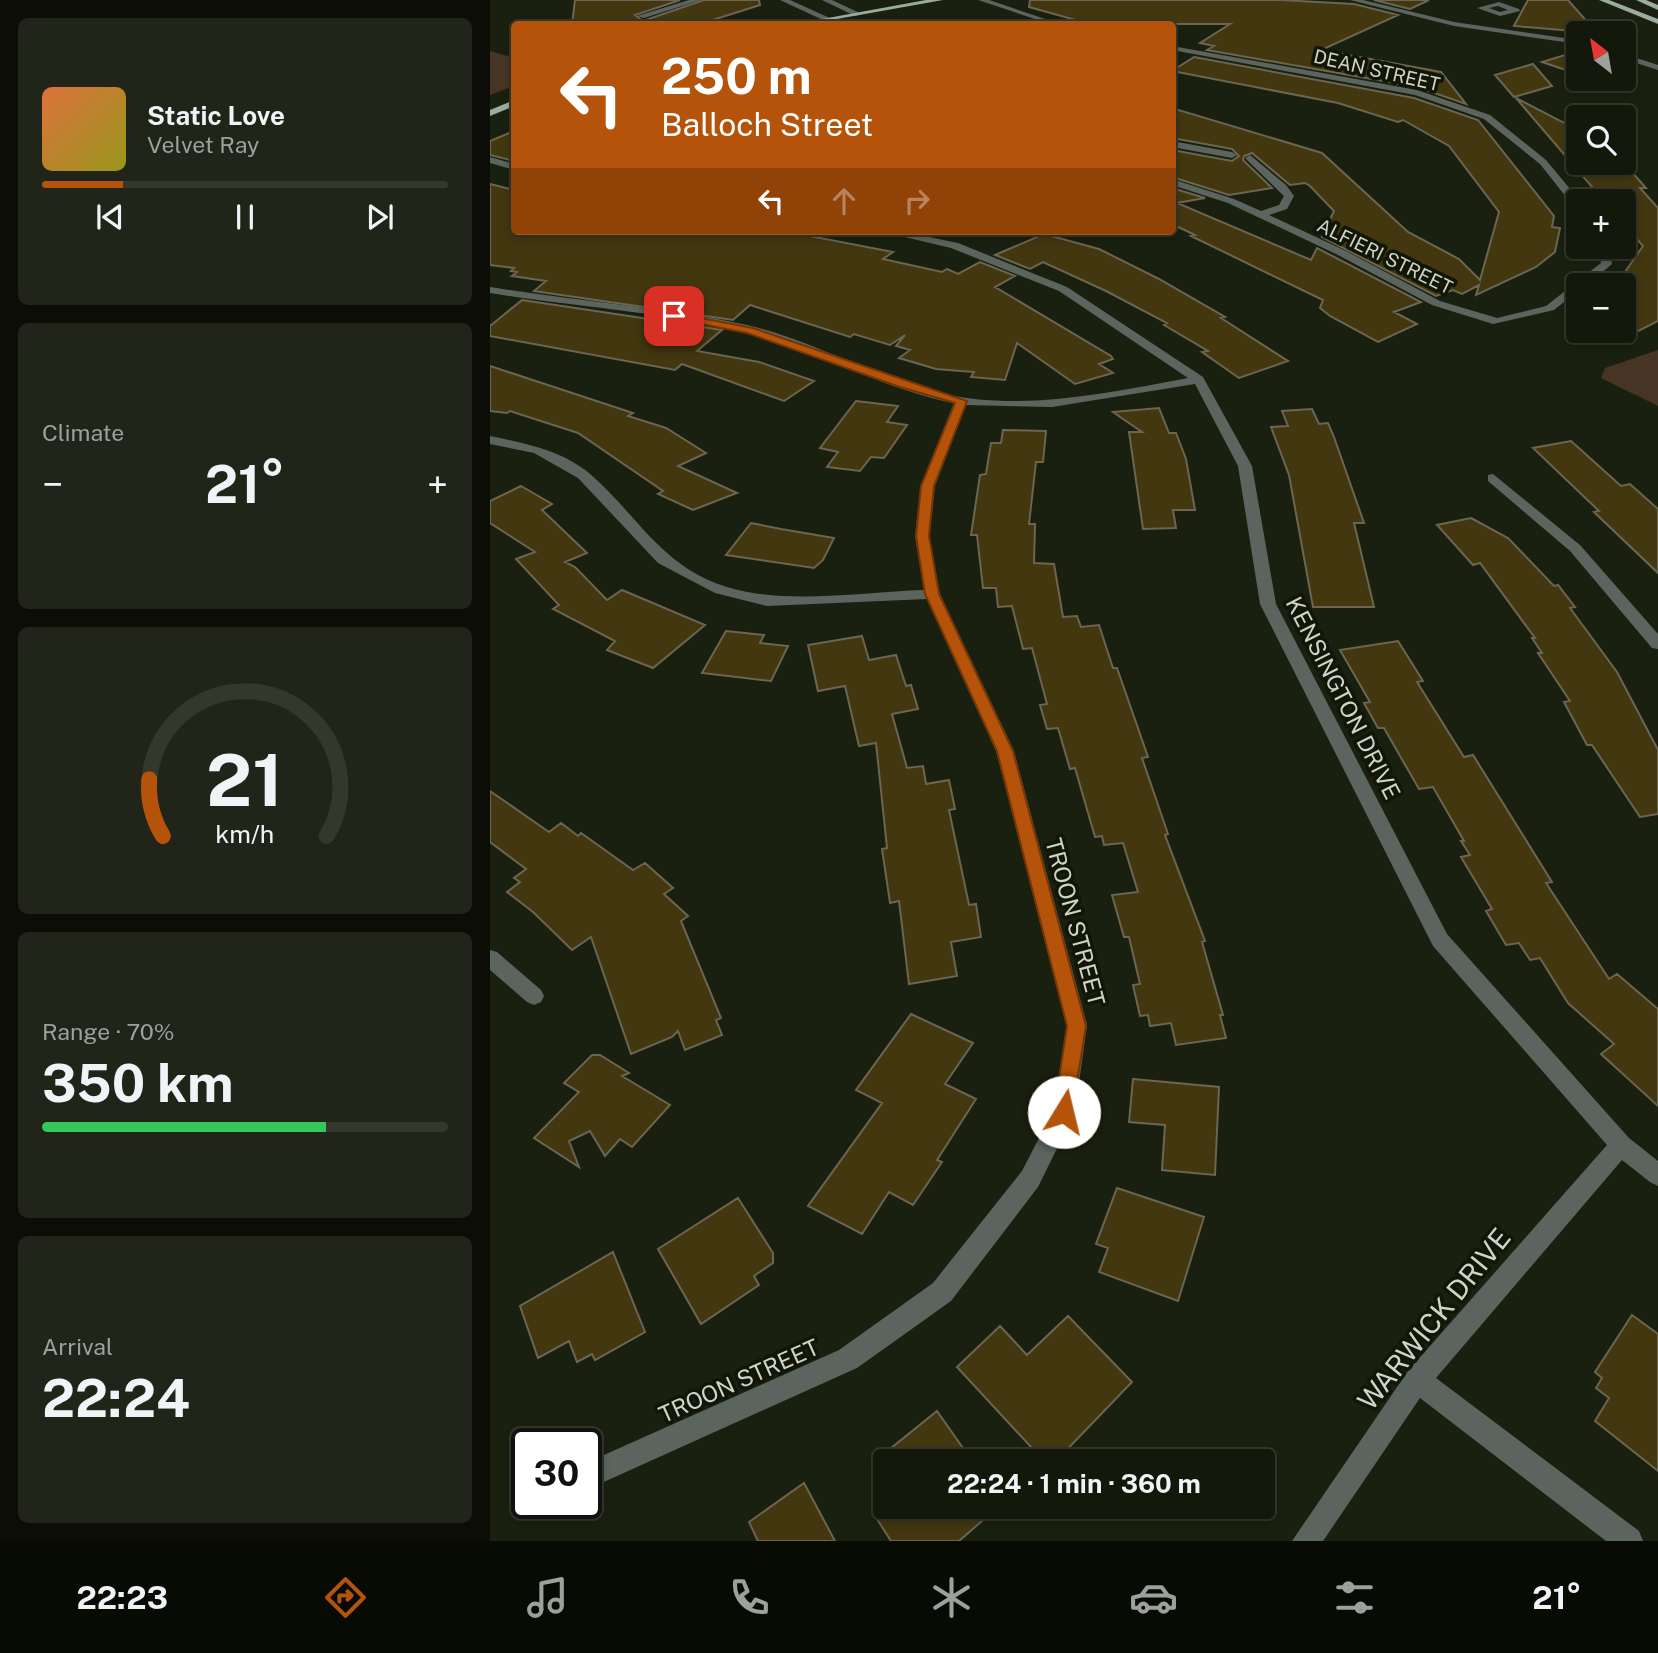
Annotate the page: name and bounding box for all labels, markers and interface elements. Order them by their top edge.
north arrow [1566,21,1636,91]
map controls [1566,21,1636,343]
street label: DEAN STREET [1312,45,1442,95]
text: 250 m [661,47,812,105]
icon: left [546,49,637,140]
text: Static Love [147,100,285,131]
button: search [1566,105,1636,175]
text: Balloch Street [661,106,873,143]
text: Velvet Ray [147,131,259,158]
icon: left [752,182,790,220]
icon: ahead [825,182,863,220]
icon: right [898,182,936,220]
button: + [1566,189,1636,259]
icon: previous [91,198,129,236]
icon: pause [226,198,264,236]
icon: next [361,198,399,236]
street label: ALFIERI STREET [1314,214,1456,298]
button: − [1566,273,1636,343]
pin [644,286,704,346]
icon: arrive [655,297,693,335]
text: Climate [42,419,124,446]
text: 21° [205,454,285,515]
text: − [42,462,63,507]
text: + [427,462,448,507]
street label: KENSINGTON DRIVE [1281,592,1406,804]
text: 21 [206,738,284,823]
text: km/h [216,819,274,849]
street label: TROON STREET [1040,835,1111,1009]
text: Range · 70% [42,1018,175,1045]
text: 350 km [42,1053,234,1114]
position arrow [1027,1075,1101,1149]
street label: WARWICK DRIVE [1350,1221,1517,1416]
text: Arrival [42,1333,113,1360]
street label: TROON STREET [654,1333,823,1428]
text: 22:24 [42,1368,190,1429]
speed limit sign: 30 [511,1428,602,1519]
text: 22:24 · 1 min · 360 m [947,1468,1201,1499]
icon: directions [321,1573,370,1622]
icon: music [523,1573,572,1622]
icon: phone [725,1573,774,1622]
icon: climate [927,1573,976,1622]
icon: car [1129,1573,1178,1622]
icon: filters [1330,1573,1379,1622]
text: 22:23 [76,1579,168,1616]
text: 21° [1532,1579,1582,1616]

